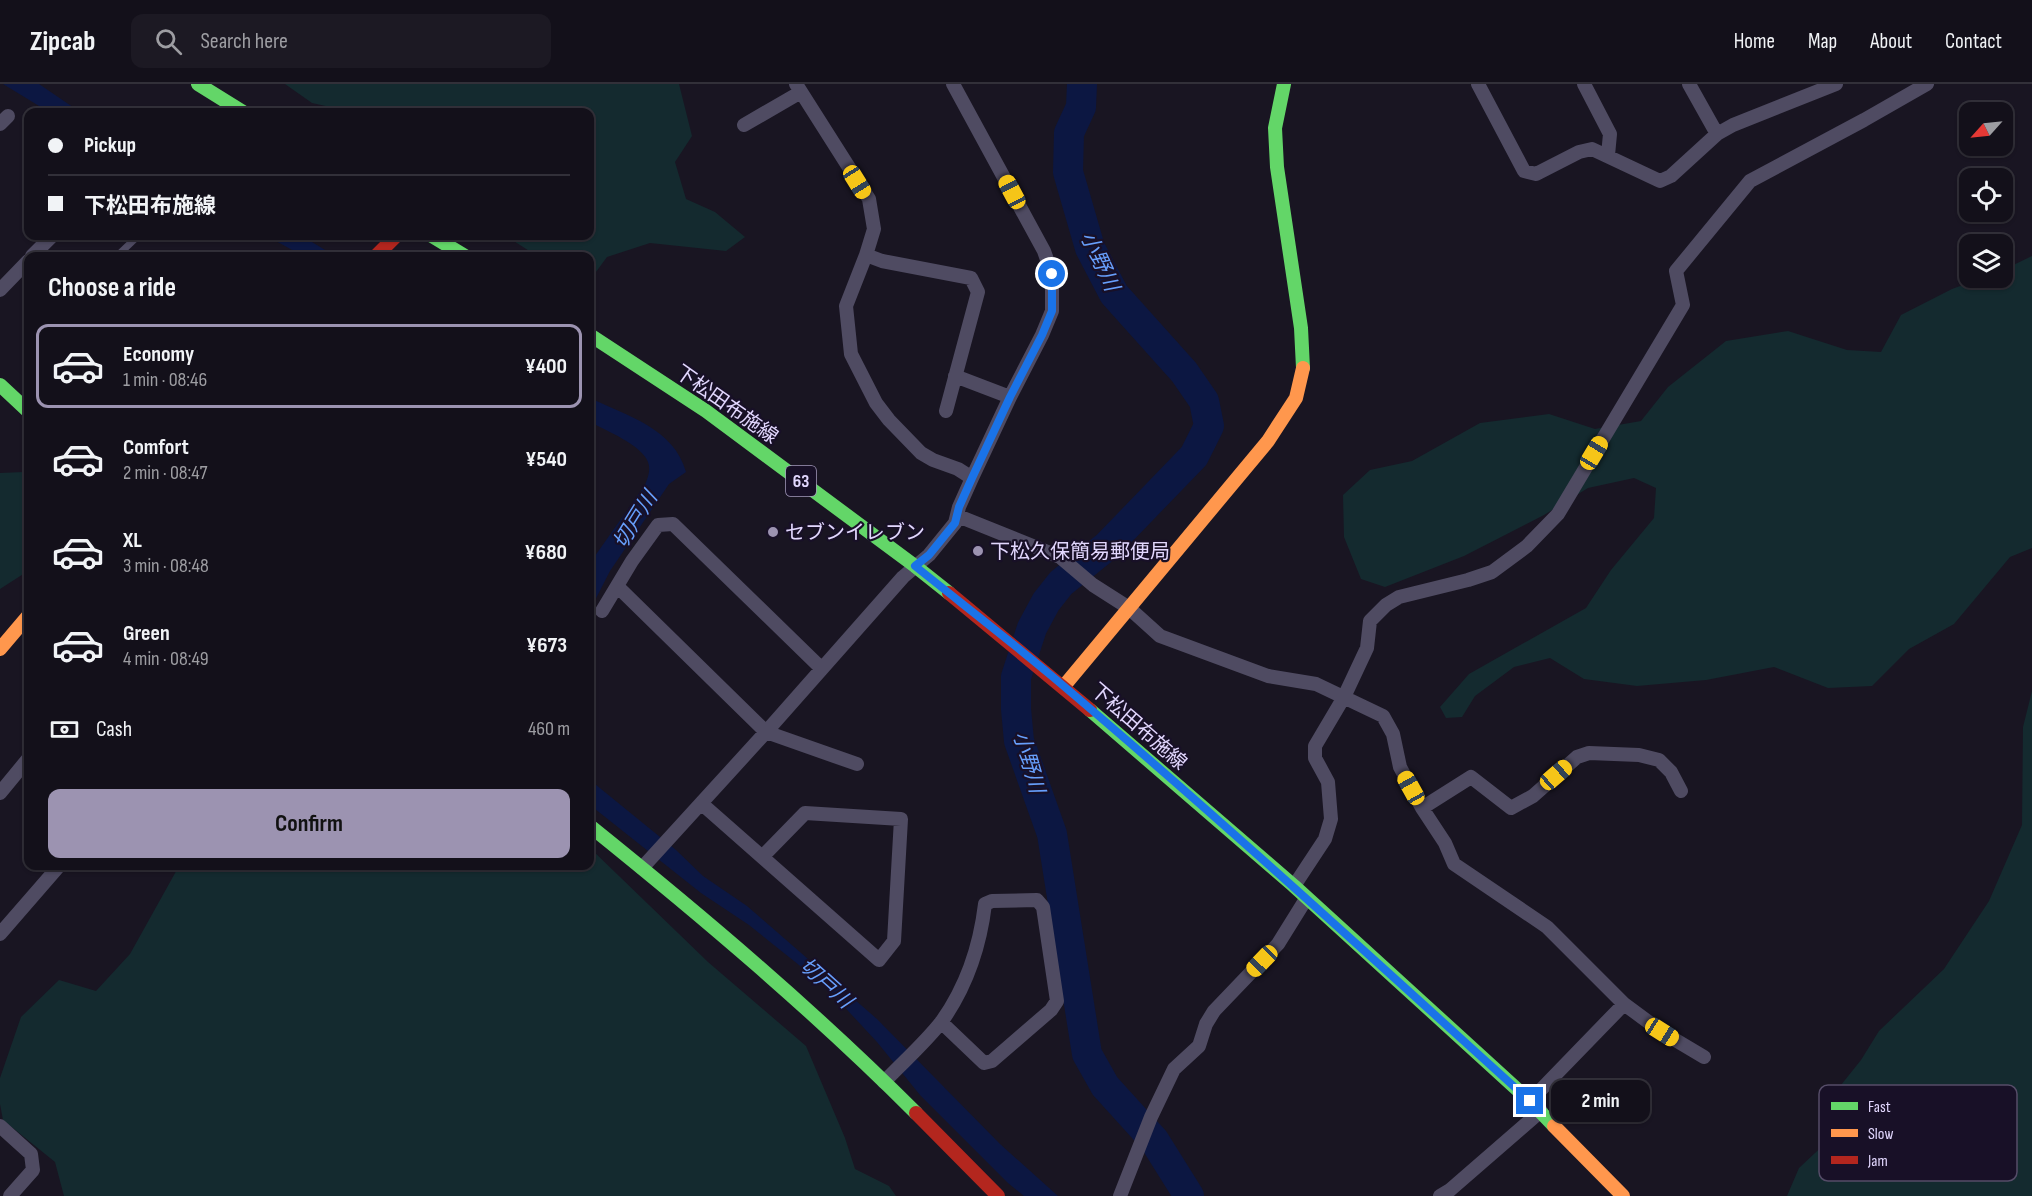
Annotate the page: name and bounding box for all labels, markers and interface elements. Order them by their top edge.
search box [131,14,551,68]
text: Zipcab [30,25,95,58]
icon: search [152,25,185,58]
text: Search here [200,28,288,55]
text: Home [1734,29,1775,54]
text: Map [1808,29,1837,54]
text: About [1870,29,1912,54]
text: Contact [1945,29,2002,54]
north arrow [1959,102,2013,156]
map controls [1959,102,2013,288]
text: Pickup [84,132,136,159]
car [840,162,874,202]
button: locate [1959,168,2013,222]
car [996,172,1028,212]
text: 下松田布施線 [84,193,216,220]
water label: 小野川 [1075,227,1125,297]
button: layers [1959,234,2013,288]
route start [1038,260,1065,287]
text: Choose a ride [48,272,176,304]
icon: car [51,339,105,393]
text: Economy [123,341,194,368]
text: ¥400 [525,353,567,380]
street label: 下松田布施線 [670,361,782,449]
text: 1 min · 08:46 [123,368,207,392]
icon: car [51,432,105,486]
car [1577,433,1611,473]
text: Comfort [123,434,189,461]
text: ¥540 [525,446,567,473]
text: 2 min · 08:47 [123,461,208,485]
road number: 63 [786,466,816,496]
water label: 切戸川 [608,485,664,554]
place label: セブンイレブン [785,521,925,545]
icon: car [51,525,105,579]
marker: セブンイレブン [766,525,780,539]
text: XL [123,527,142,554]
text: ¥680 [525,539,567,566]
place label: 下松久保簡易郵便局 [990,540,1170,564]
marker: 下松久保簡易郵便局 [971,544,985,558]
text: 3 min · 08:48 [123,554,209,578]
icon: car [51,618,105,672]
text: Green [123,620,170,647]
text: ¥673 [526,632,567,659]
text: 4 min · 08:49 [123,647,209,671]
street label: 下松田布施線 [1085,678,1191,775]
icon: cash [48,713,81,746]
text: Cash [96,716,132,743]
text: 460 m [528,717,570,741]
water label: 小野川 [1008,728,1050,798]
car [1537,756,1575,794]
car [1394,768,1428,808]
button: Confirm [48,789,570,858]
car [1243,942,1281,980]
water label: 切戸川 [794,953,859,1015]
car [1642,1015,1682,1049]
callout: 2 min [1551,1080,1650,1122]
legend [1819,1085,2017,1181]
route end [1516,1087,1543,1114]
text: 2 min [1581,1089,1620,1113]
text: Fast [1868,1098,1891,1117]
text: Slow [1868,1125,1893,1144]
text: Jam [1867,1152,1888,1171]

